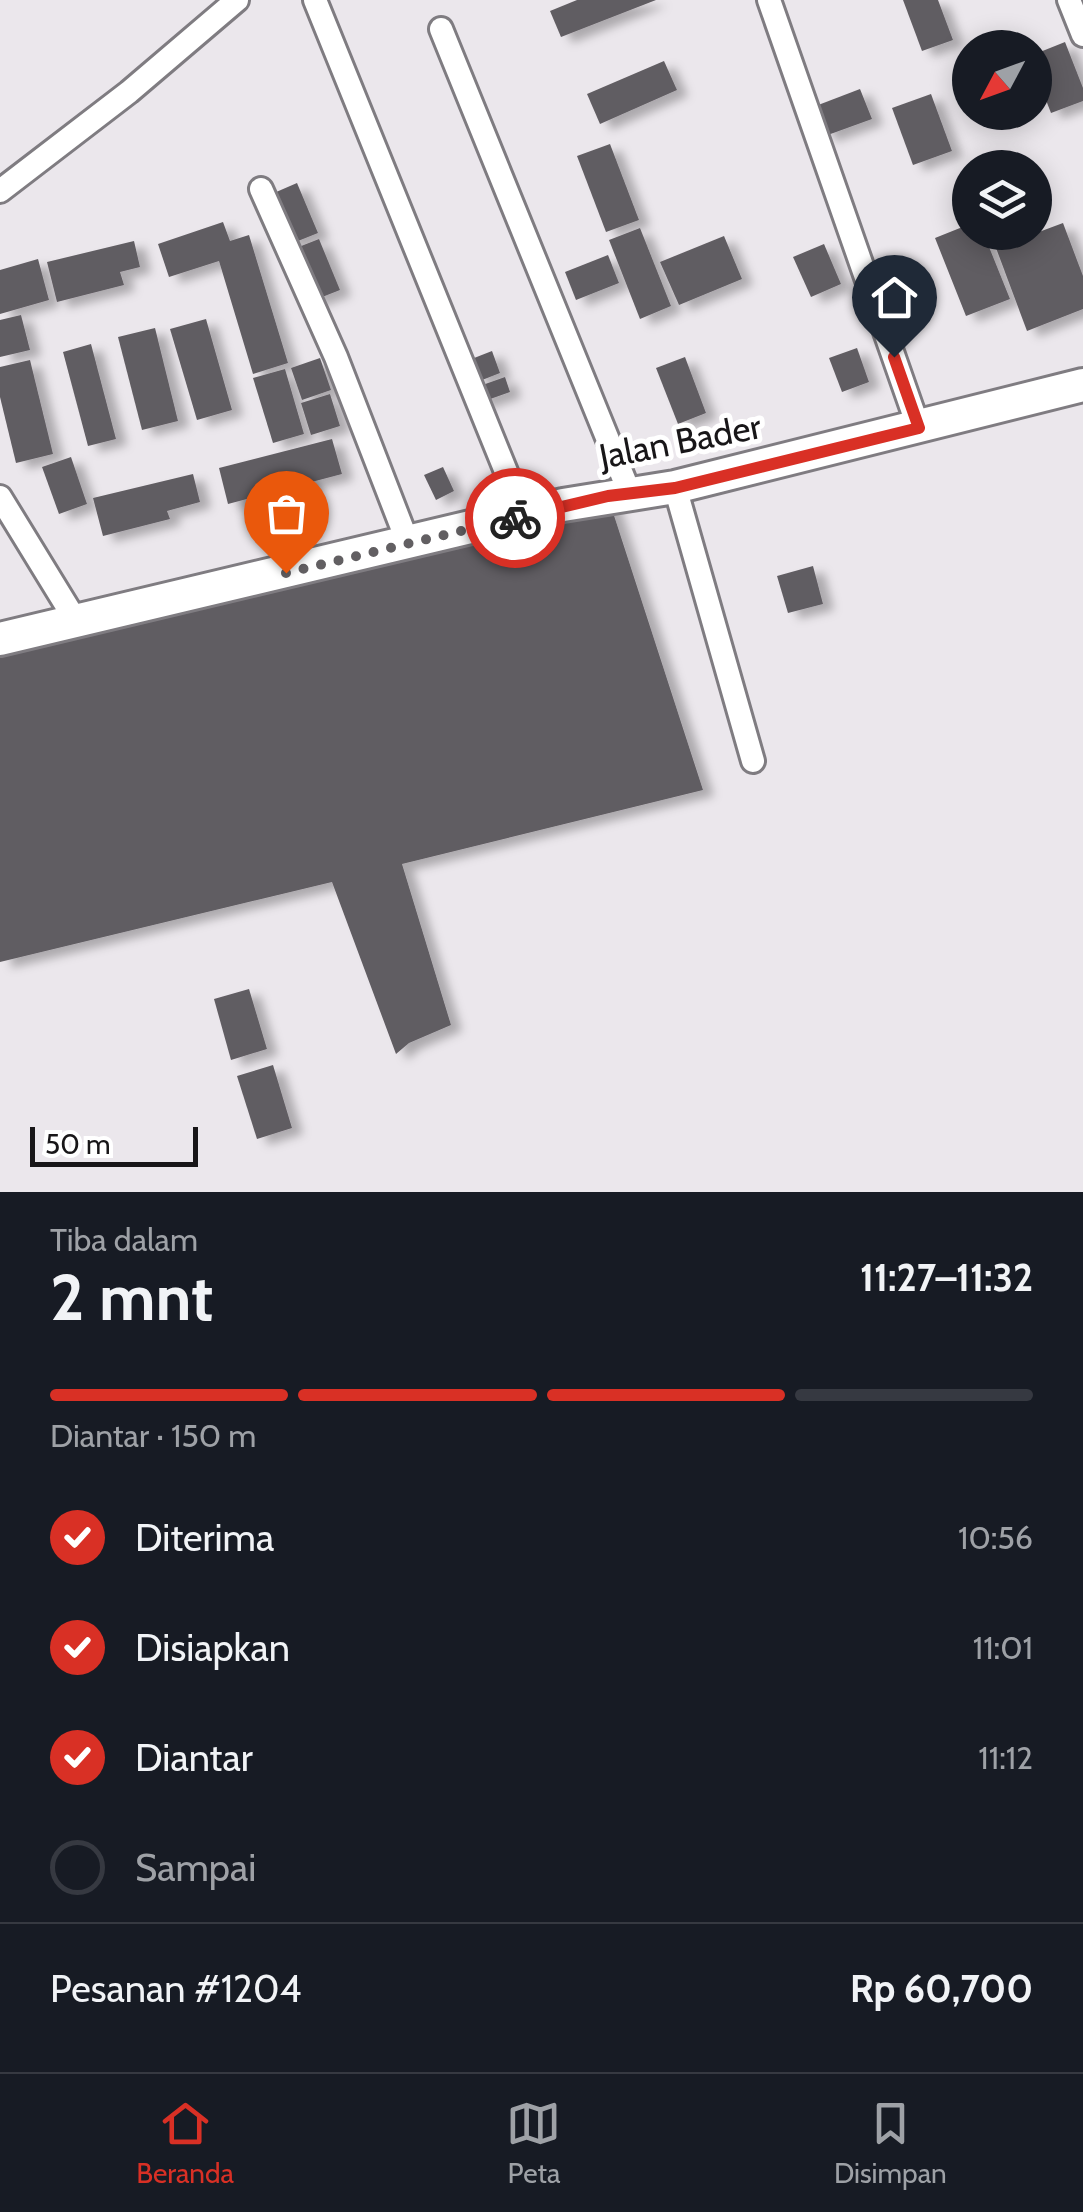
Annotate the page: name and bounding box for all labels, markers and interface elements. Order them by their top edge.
north arrow [952,30,1052,130]
map controls [952,30,1052,250]
button: layers [952,150,1052,250]
pin [852,255,937,358]
icon: home [867,270,922,325]
street label: Jalan Bader [594,404,765,478]
courier [465,468,565,568]
pin [244,471,329,574]
icon: bag [259,486,314,541]
icon: bike [488,491,543,546]
scale bar [30,1122,198,1166]
text: 50 m [45,1127,111,1161]
text: Tiba dalam [50,1220,198,1259]
text: 11:27–11:32 [860,1254,1033,1301]
text: 2 mnt [50,1257,213,1336]
text: Diantar · 150 m [50,1416,256,1455]
icon: check [50,1510,105,1565]
text: Diterima [135,1514,274,1561]
text: 10:56 [958,1518,1033,1557]
icon: check [50,1620,105,1675]
text: Disiapkan [135,1624,290,1671]
text: 11:01 [973,1628,1033,1667]
icon: check [50,1730,105,1785]
text: Diantar [135,1734,253,1781]
text: 11:12 [978,1738,1033,1777]
text: Sampai [135,1844,256,1891]
text: Pesanan #1204 [50,1965,302,2012]
text: Rp 60,700 [850,1965,1033,2012]
tab: Beranda [136,2096,234,2190]
tab: Peta [506,2096,561,2190]
tab: Disimpan [834,2096,947,2190]

